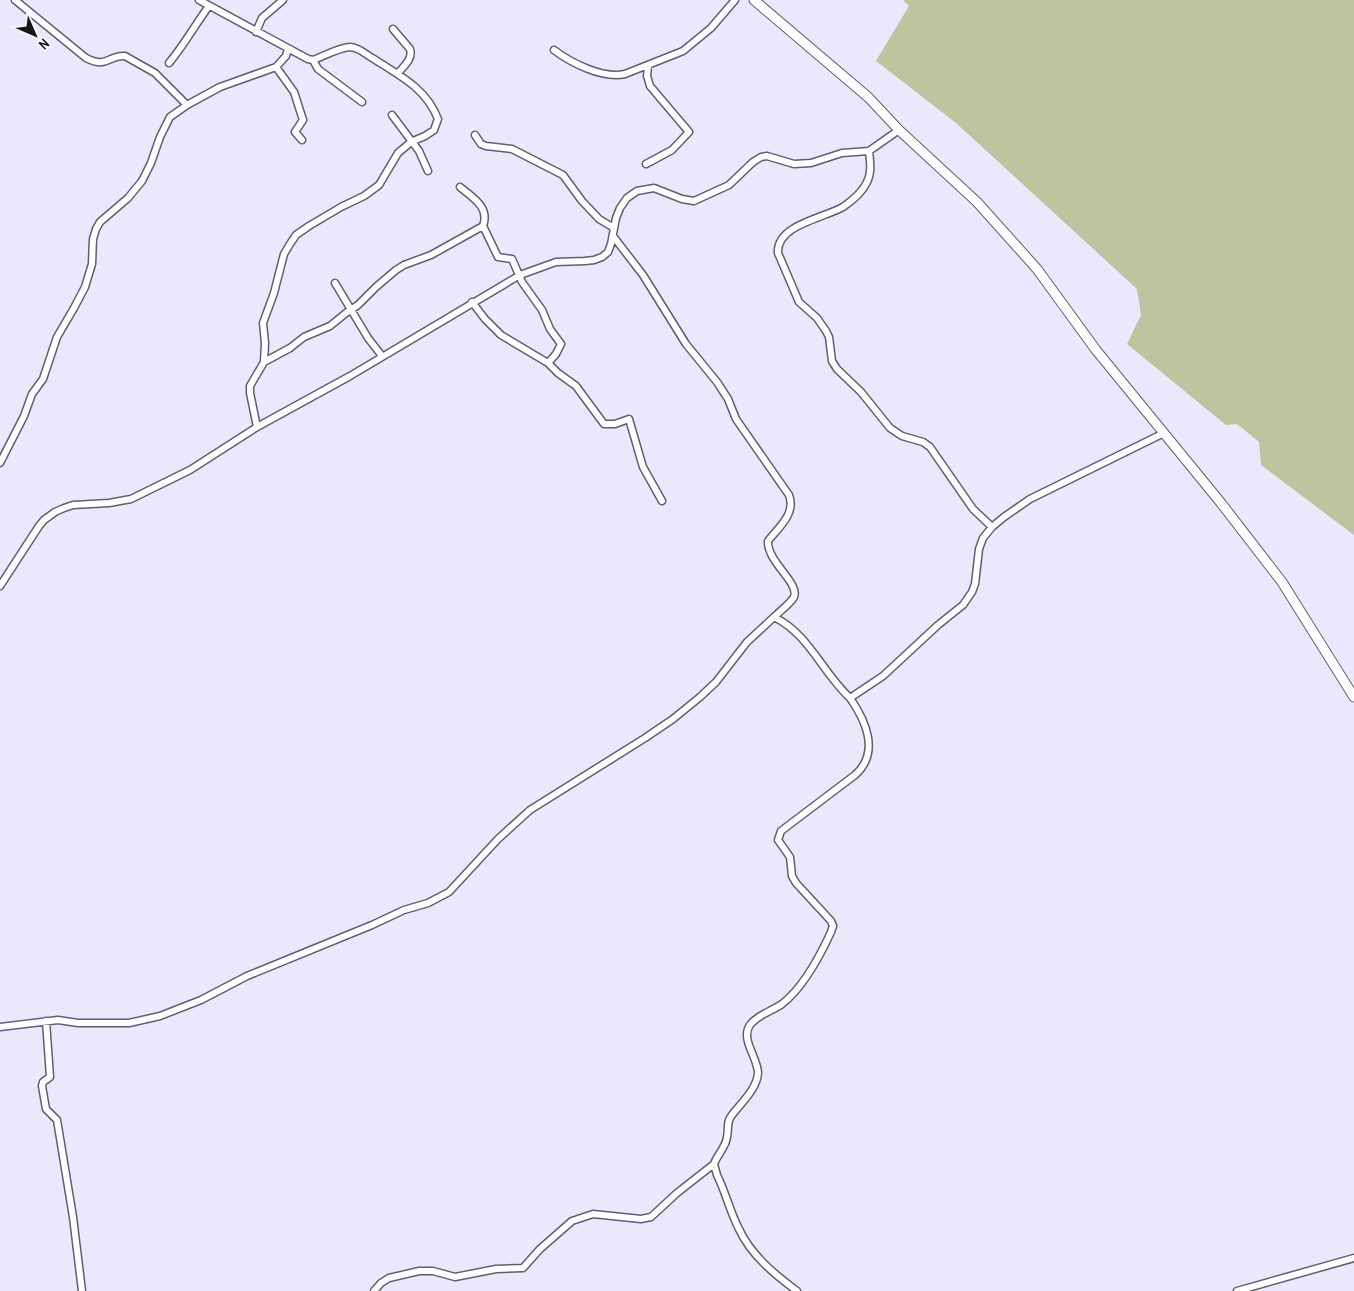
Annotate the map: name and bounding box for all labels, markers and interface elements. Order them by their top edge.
north arrow [10,10,60,60]
text: N [35,35,53,53]

